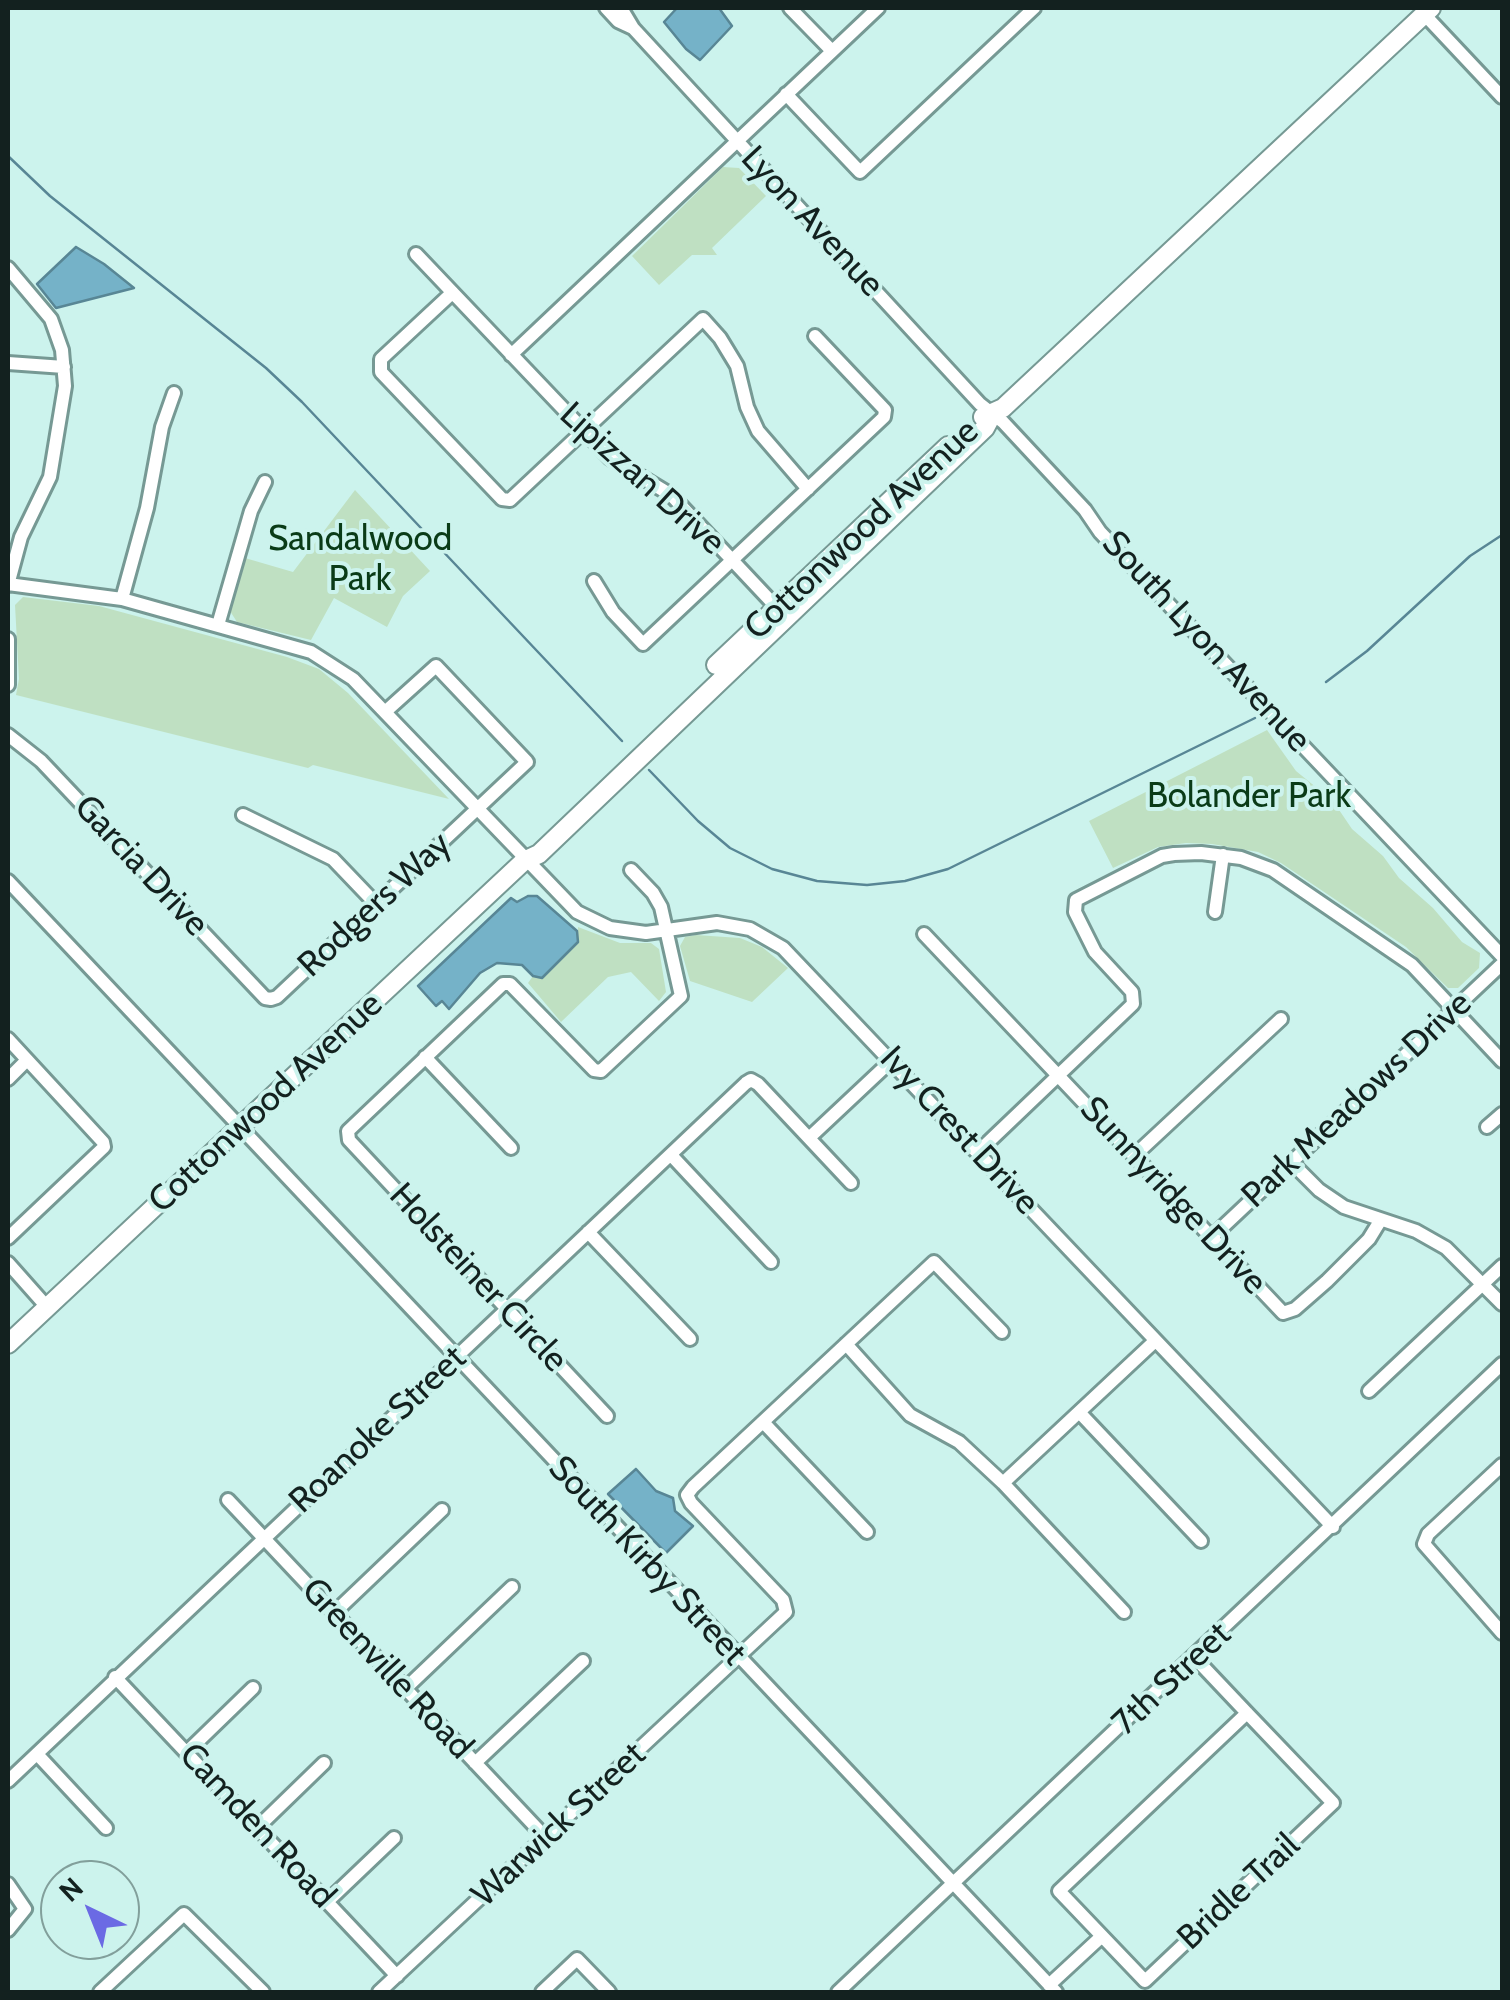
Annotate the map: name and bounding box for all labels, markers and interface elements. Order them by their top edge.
street label: Lyon Avenue [732,138,892,306]
street label: Lipizzan Drive [551,394,733,564]
street label: Cottonwood Avenue [736,411,988,649]
park label: Sandalwood Park [268,519,452,601]
street label: South Lyon Avenue [1093,523,1319,761]
park label: Bolander Park [1147,776,1351,818]
street label: Garcia Drive [65,787,217,945]
street label: Rodgers Way [290,824,460,986]
street label: Park Meadows Drive [1234,983,1480,1217]
street label: Cottonwood Avenue [140,984,392,1222]
street label: Ivy Crest Drive [871,1038,1047,1224]
street label: Sunnyridge Drive [1071,1089,1275,1303]
street label: Holsteiner Circle [380,1175,576,1381]
street label: Roanoke Street [281,1338,475,1522]
street label: South Kirby Street [539,1448,755,1674]
street label: Greenville Road [293,1570,481,1768]
street label: 7th Street [1104,1614,1240,1744]
street label: Warwick Street [464,1734,654,1916]
street label: Camden Road [170,1735,344,1917]
street label: Bridle Trail [1169,1825,1309,1959]
north arrow [40,1860,140,1960]
text: N [52,1870,90,1909]

